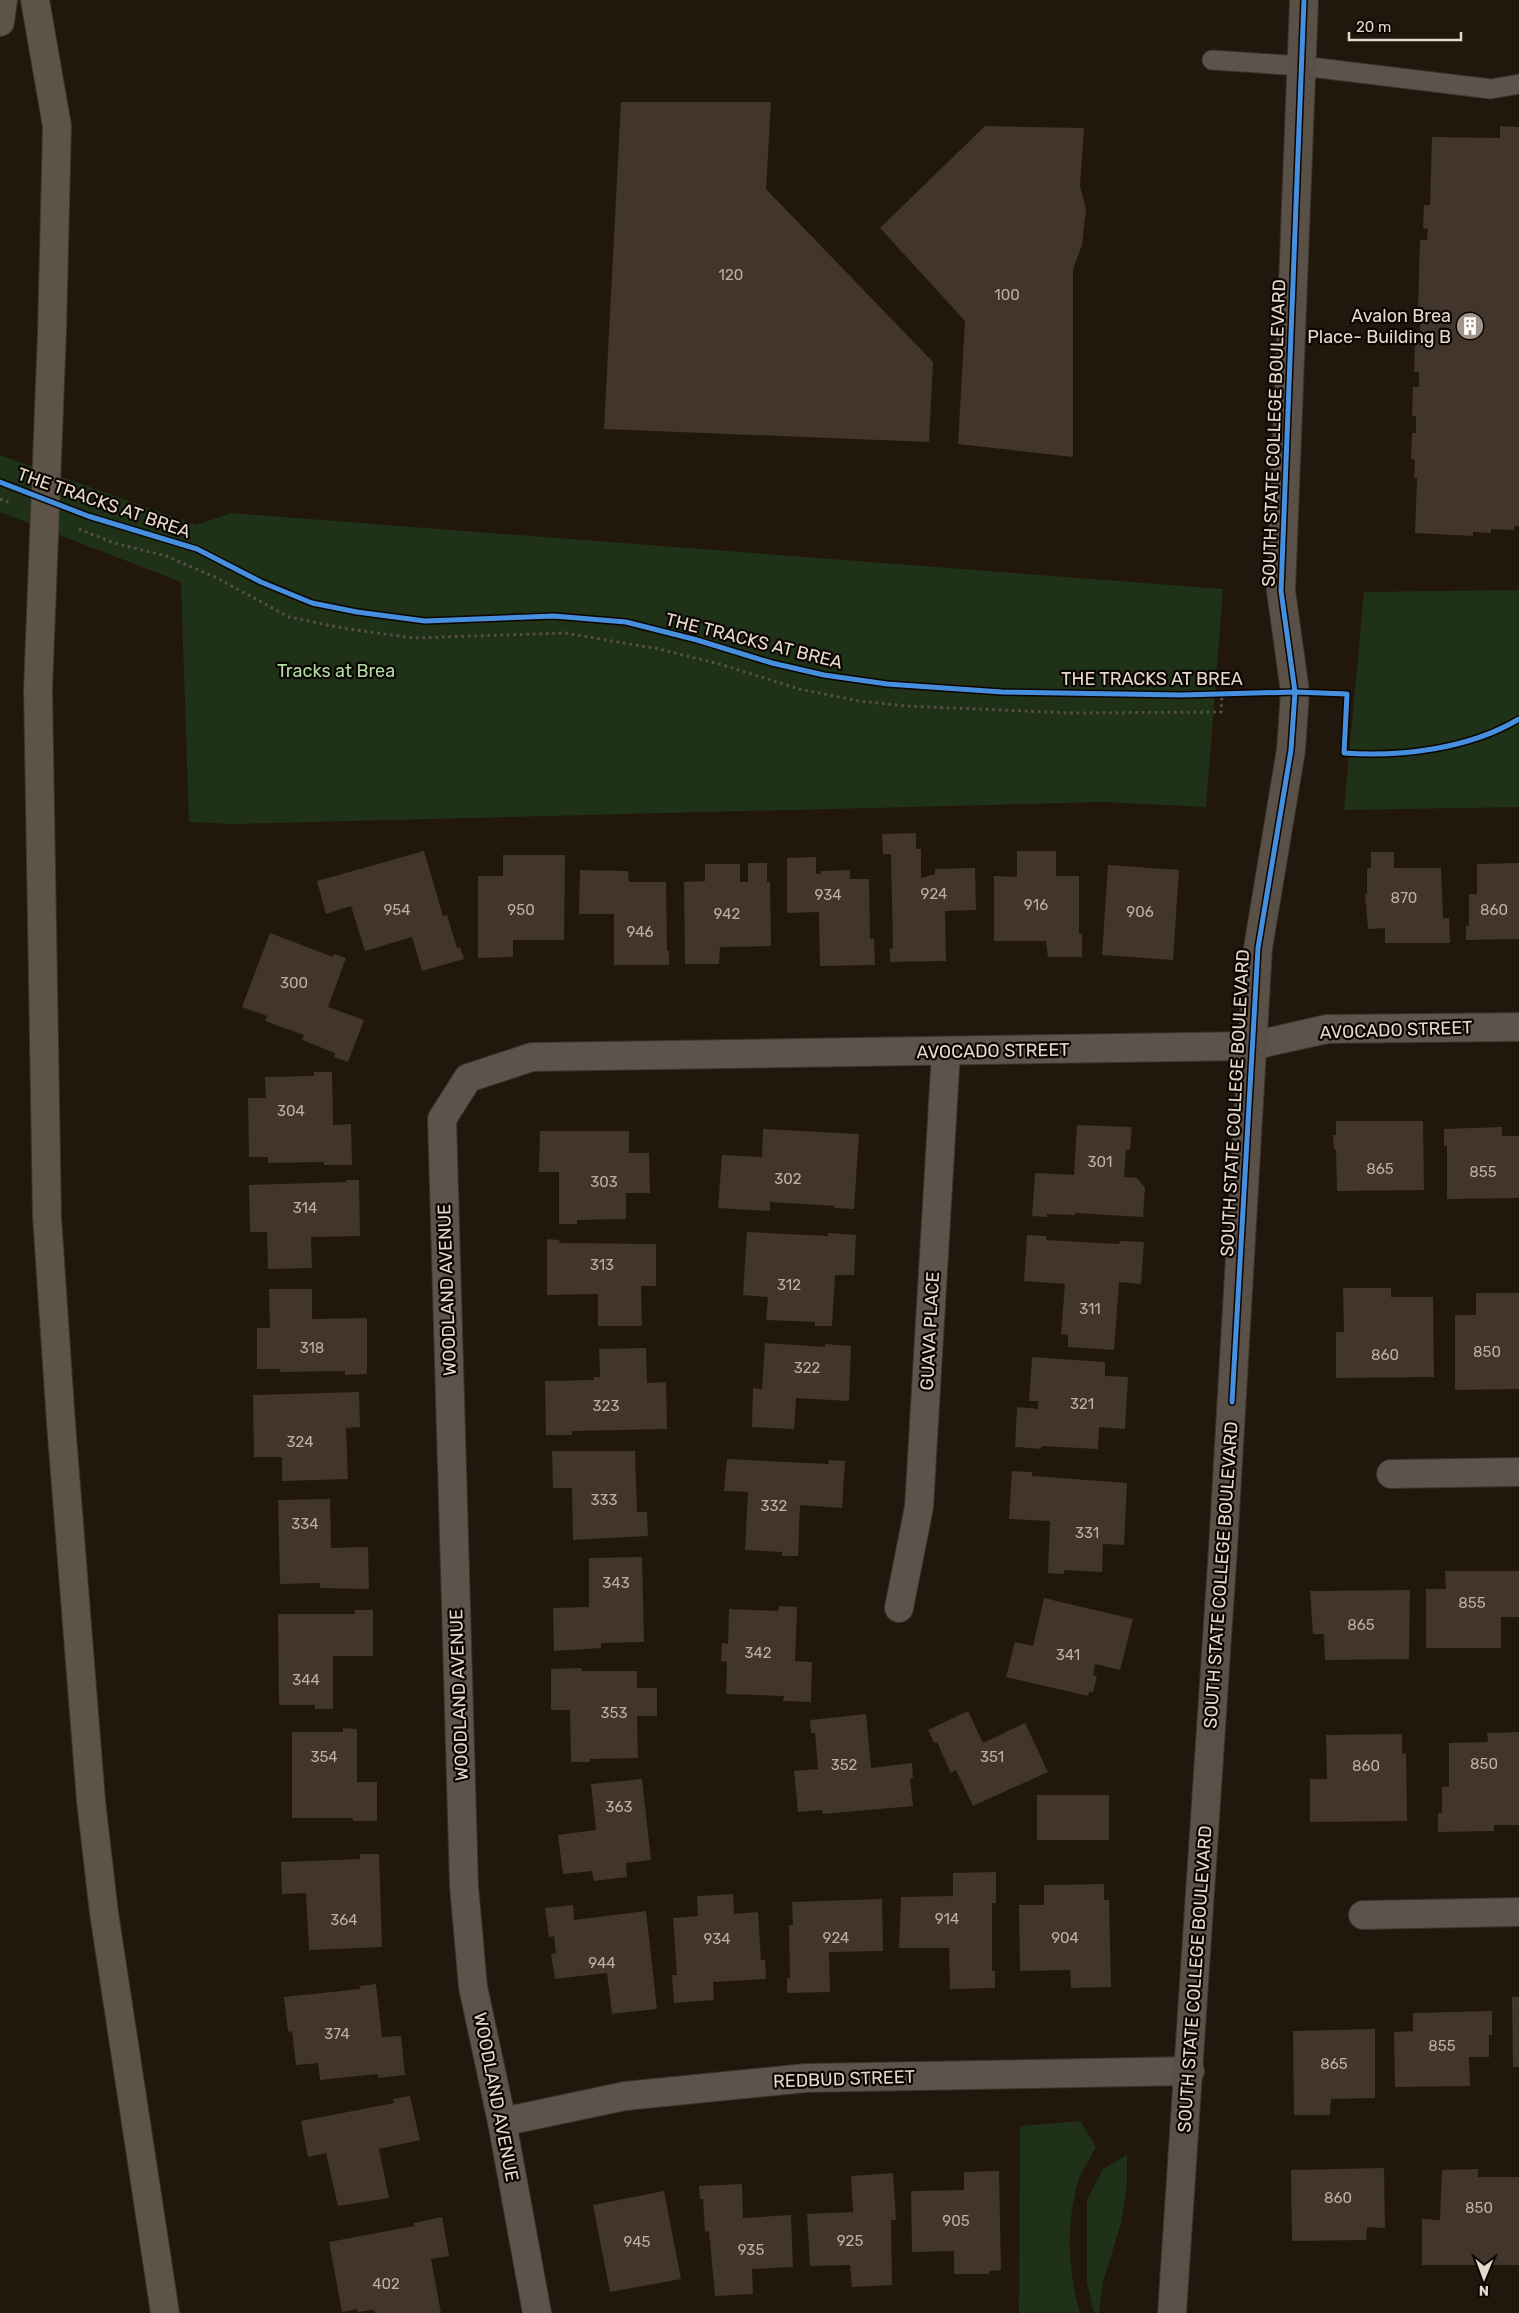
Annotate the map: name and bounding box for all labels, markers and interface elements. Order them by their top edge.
scale bar [1349,10,1462,42]
text: 20 m [1356,18,1391,36]
house number: 120 [719,266,743,284]
street label: SOUTH STATE COLLEGE BOULEVARD [1258,279,1290,587]
house number: 100 [994,286,1020,304]
place label: Avalon Brea Place- Building B [1307,305,1451,348]
building icon: Avalon Brea Place- Building B [1455,311,1485,341]
street label: THE TRACKS AT BREA [14,463,194,543]
street label: THE TRACKS AT BREA [663,608,845,674]
park label: Tracks at Brea [277,660,395,682]
street label: THE TRACKS AT BREA [1061,668,1243,690]
house number: 924 [921,885,947,903]
house number: 934 [815,886,842,904]
house number: 870 [1391,889,1417,907]
house number: 916 [1024,896,1048,914]
house number: 954 [383,901,411,919]
house number: 950 [507,901,535,919]
house number: 860 [1480,901,1508,919]
house number: 906 [1126,903,1154,921]
house number: 942 [714,905,741,923]
house number: 946 [626,923,654,941]
street label: SOUTH STATE COLLEGE BOULEVARD [1216,949,1254,1257]
house number: 300 [280,974,308,992]
street label: AVOCADO STREET [1319,1016,1473,1044]
street label: AVOCADO STREET [916,1039,1070,1063]
house number: 304 [277,1102,305,1120]
house number: 301 [1088,1153,1112,1171]
house number: 865 [1366,1160,1394,1178]
house number: 855 [1469,1163,1497,1181]
house number: 302 [774,1170,802,1188]
house number: 303 [590,1173,618,1191]
house number: 314 [293,1199,317,1217]
street label: WOODLAND AVENUE [433,1204,461,1376]
house number: 313 [590,1256,614,1274]
street label: GUAVA PLACE [916,1271,944,1391]
house number: 312 [777,1276,801,1294]
house number: 311 [1079,1300,1101,1318]
house number: 318 [300,1339,324,1357]
house number: 850 [1473,1343,1501,1361]
house number: 860 [1371,1346,1399,1364]
house number: 322 [794,1359,820,1377]
house number: 321 [1070,1395,1094,1413]
house number: 323 [593,1397,619,1415]
street label: SOUTH STATE COLLEGE BOULEVARD [1199,1421,1243,1729]
house number: 324 [287,1433,314,1451]
house number: 333 [590,1491,618,1509]
house number: 332 [761,1497,788,1515]
house number: 334 [291,1515,319,1533]
house number: 331 [1075,1524,1099,1542]
house number: 343 [602,1574,630,1592]
house number: 855 [1458,1594,1486,1612]
street label: WOODLAND AVENUE [445,1609,473,1781]
house number: 865 [1347,1616,1375,1634]
house number: 342 [744,1644,772,1662]
house number: 341 [1056,1646,1080,1664]
house number: 344 [292,1671,320,1689]
house number: 353 [601,1704,627,1722]
house number: 354 [310,1748,338,1766]
house number: 351 [980,1748,1004,1766]
house number: 850 [1470,1755,1498,1773]
house number: 352 [831,1756,858,1774]
house number: 860 [1352,1757,1380,1775]
house number: 363 [605,1798,633,1816]
street label: SOUTH STATE COLLEGE BOULEVARD [1173,1825,1217,2133]
house number: 914 [935,1910,959,1928]
house number: 364 [330,1911,358,1929]
house number: 924 [823,1929,849,1947]
house number: 904 [1051,1929,1079,1947]
house number: 934 [704,1930,731,1948]
house number: 944 [588,1954,616,1972]
street label: WOODLAND AVENUE [469,2010,523,2184]
house number: 374 [324,2025,350,2043]
house number: 855 [1428,2037,1456,2055]
house number: 865 [1320,2055,1348,2073]
street label: REDBUD STREET [773,2066,915,2092]
house number: 860 [1324,2189,1352,2207]
house number: 850 [1465,2199,1493,2217]
house number: 905 [942,2212,970,2230]
house number: 925 [837,2232,863,2250]
house number: 945 [624,2233,651,2251]
house number: 935 [738,2241,764,2259]
north arrow [1459,2253,1509,2303]
house number: 402 [372,2275,400,2293]
text: N [1479,2282,1489,2299]

